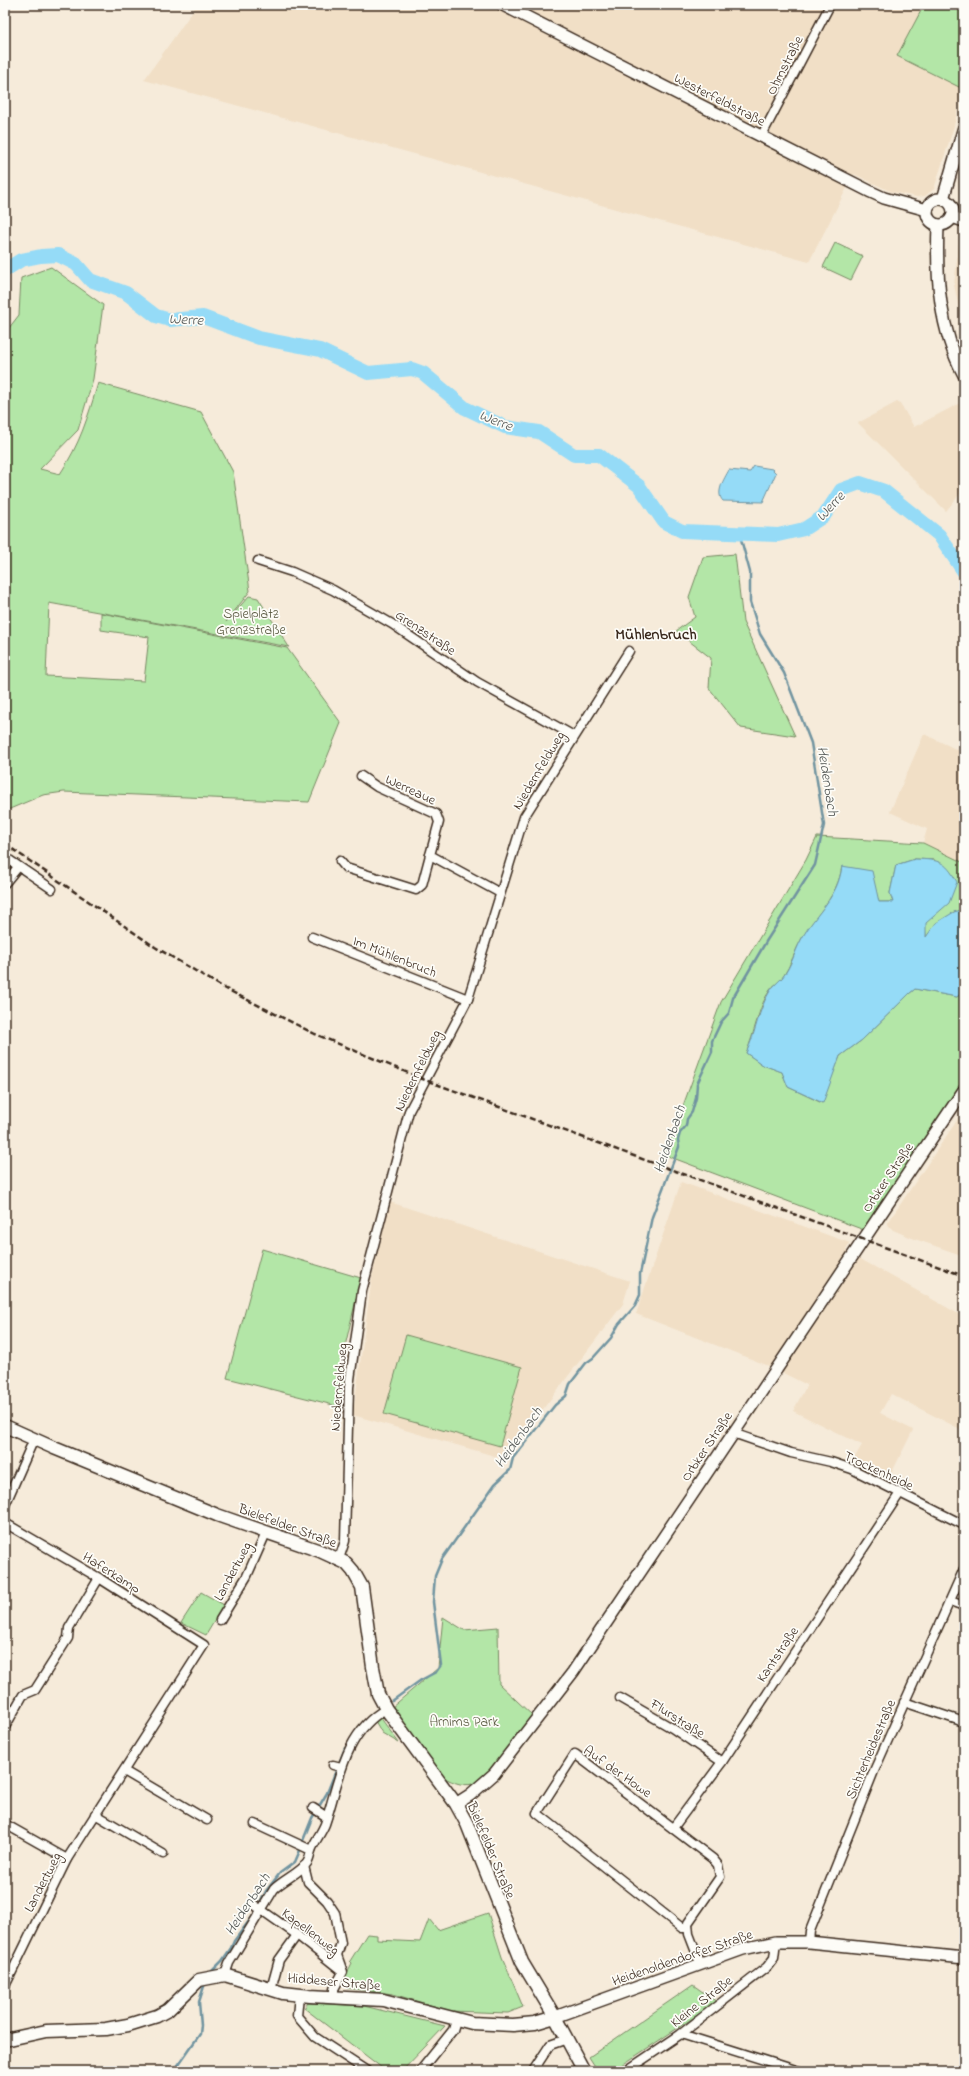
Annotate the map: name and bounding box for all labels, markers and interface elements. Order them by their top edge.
street label: Ohmstraße [761,32,810,99]
street label: Westerfeldstraße [670,68,769,133]
water label: Werre [168,308,205,332]
water label: Werre [476,405,517,438]
water label: Werre [811,486,851,527]
park label: Spielplatz Grenzstraße [216,604,286,641]
street label: Grenzstraße [390,605,460,662]
district label: Mühlenbruch [615,623,697,647]
street label: Niedernfeldweg [508,727,572,815]
water label: Heidenbach [811,745,844,819]
street label: Werreaue [382,769,440,812]
street label: Im Mühlenbruch [349,931,440,984]
street label: Niedernfeldweg [390,1026,448,1115]
water label: Heidenbach [648,1102,692,1176]
street label: Orbker Straße [857,1138,920,1217]
street label: Niedernfeldweg [325,1342,355,1432]
water label: Heidenbach [489,1402,549,1473]
street label: Orbker Straße [676,1407,739,1486]
street label: Trockenheide [840,1446,917,1497]
street label: Bielefelder Straße [235,1499,340,1554]
street label: Landertweg [209,1538,259,1606]
street label: Haferkamp [78,1547,145,1600]
street label: Kantstraße [752,1622,805,1687]
street label: Flurstraße [645,1694,709,1745]
street label: Sichterheidestraße [841,1696,902,1803]
park label: Arnims Park [429,1712,499,1733]
street label: Auf der Howe [579,1741,656,1804]
street label: Bielefelder Straße [460,1798,521,1903]
street label: Landertweg [19,1849,68,1917]
water label: Heidenbach [219,1868,277,1940]
street label: Kapellenweg [276,1903,344,1962]
street label: Heidenoldendorfer Straße [609,1924,756,1992]
street label: Hiddeser Straße [287,1968,382,1997]
street label: Kleine Straße [666,1971,738,2033]

